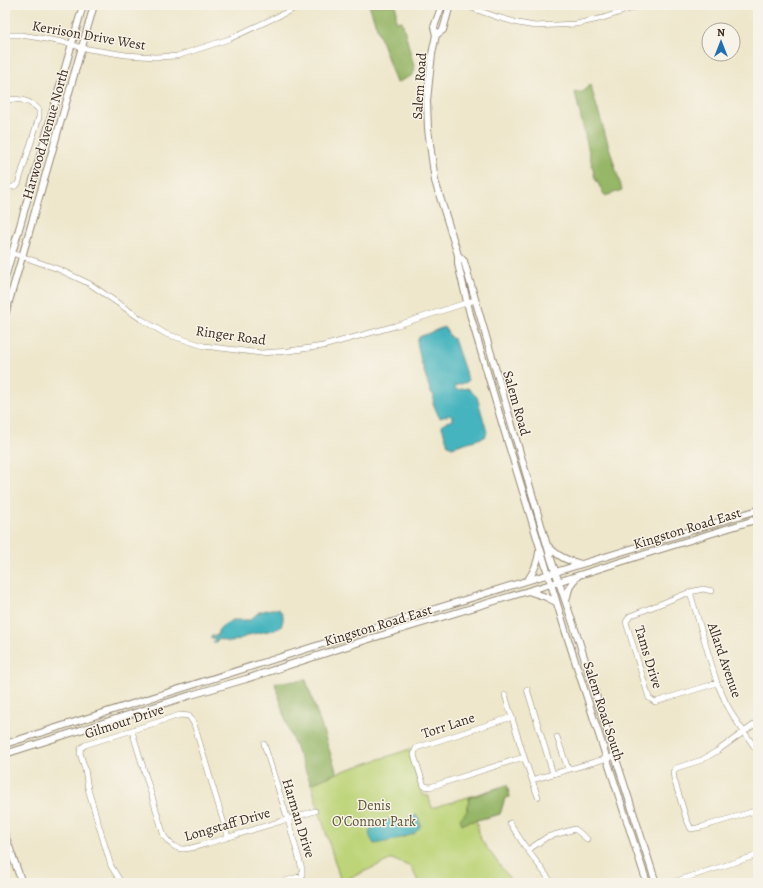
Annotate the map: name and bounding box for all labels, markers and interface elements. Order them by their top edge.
street label: Kerrison Drive West [31,16,148,55]
north arrow [701,22,741,62]
text: N [717,25,725,40]
street label: Salem Road [408,52,431,120]
street label: Harwood Avenue North [18,66,73,202]
street label: Ringer Road [195,321,268,350]
street label: Salem Road [498,368,535,438]
street label: Kingston Road East [631,503,744,554]
street label: Kingston Road East [322,600,435,651]
street label: Allard Avenue [702,619,746,700]
street label: Tams Drive [630,623,667,691]
street label: Salem Road South [579,659,629,764]
street label: Gilmour Drive [82,700,166,743]
street label: Torr Lane [419,708,477,743]
street label: Harman Drive [277,776,320,860]
park label: Denis O'Connor Park [332,796,416,831]
street label: Longstaff Drive [182,803,272,846]

